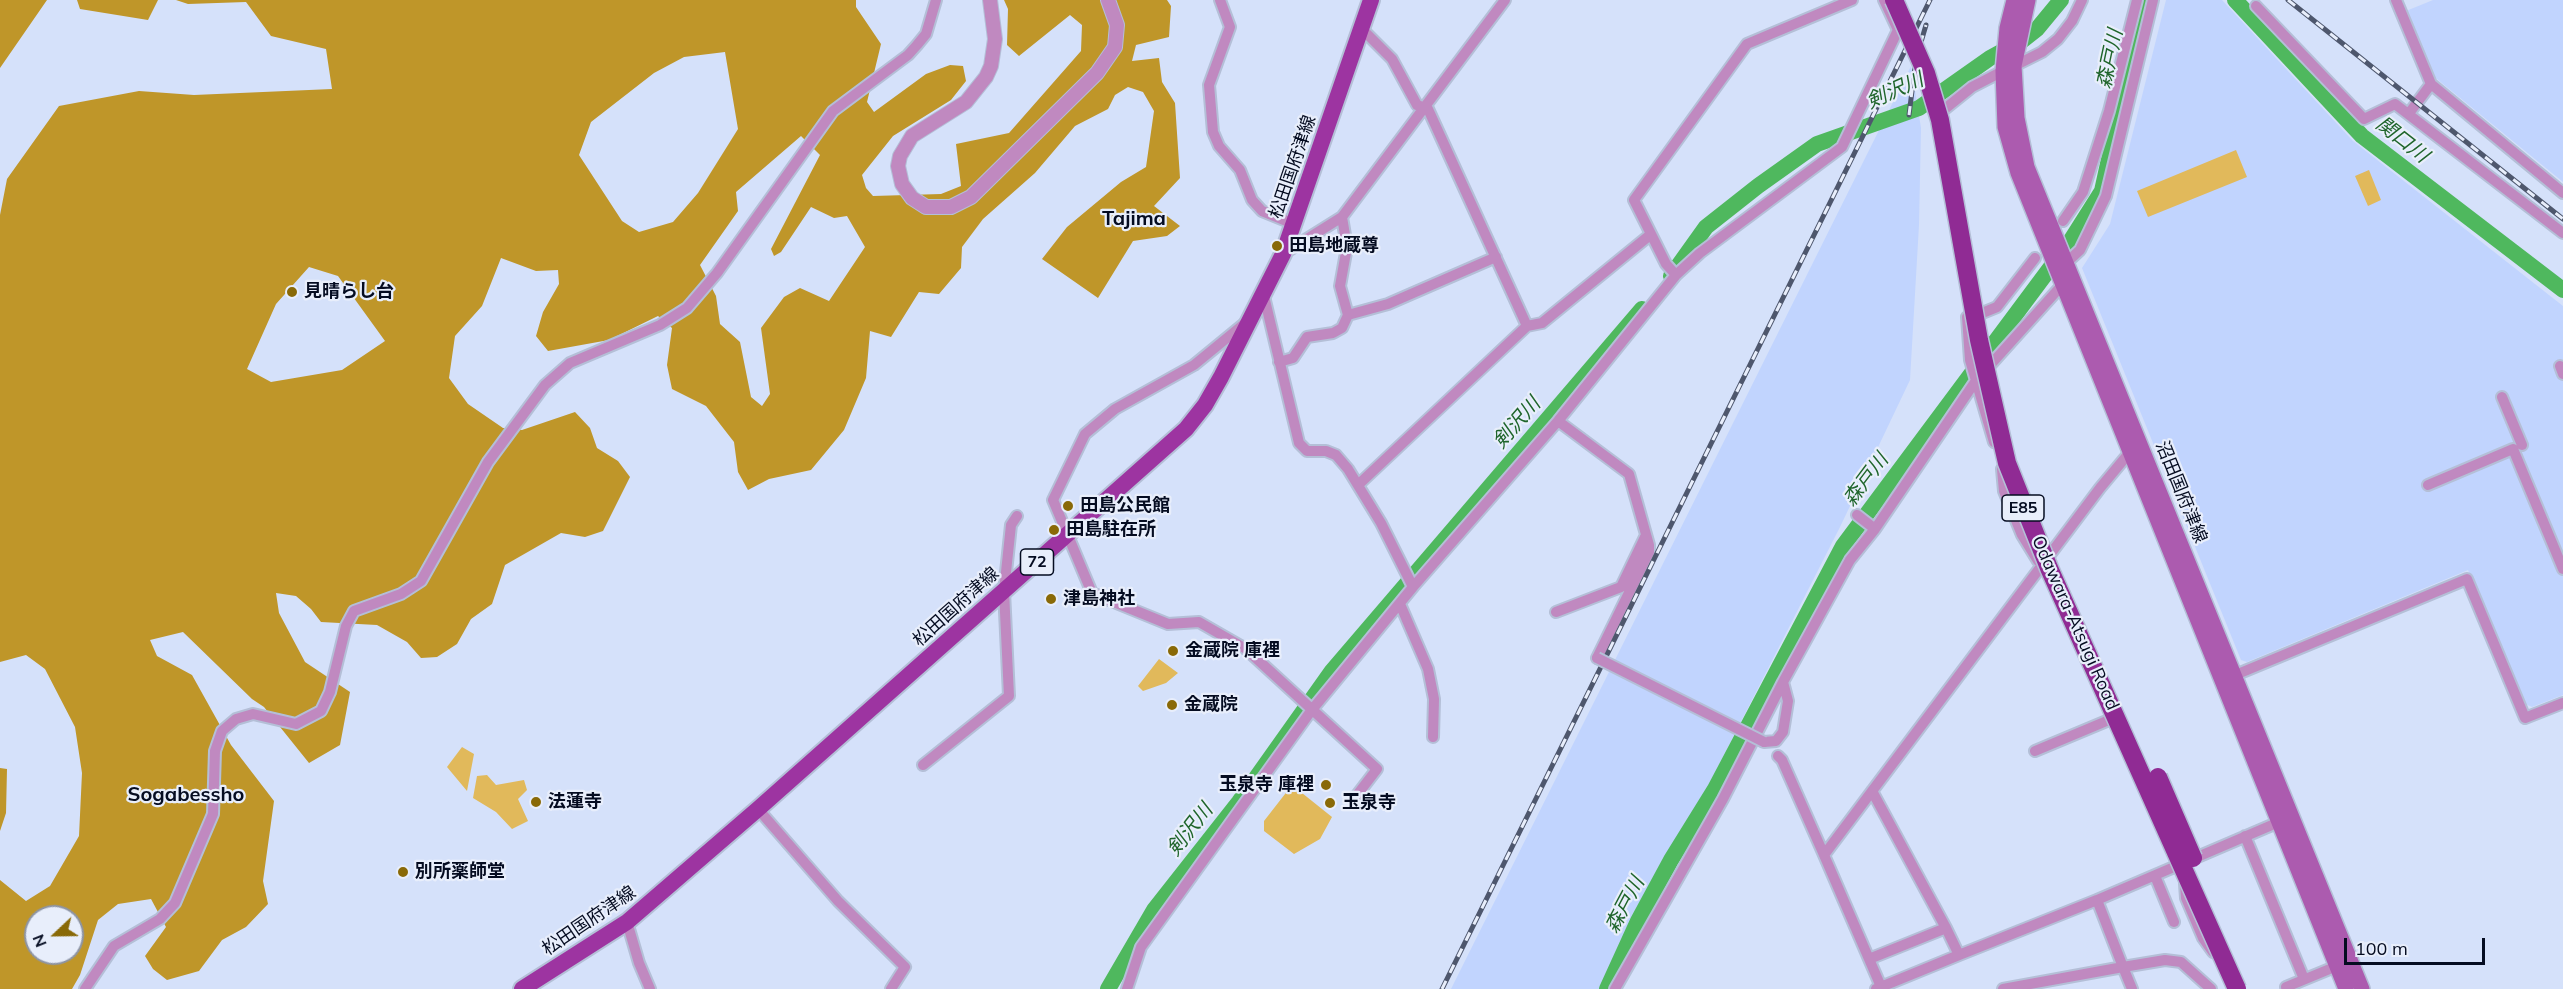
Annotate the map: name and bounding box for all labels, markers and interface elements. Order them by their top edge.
water label: 森戸川 [2092,27,2128,91]
water label: 剣沢川 [1863,68,1927,114]
street label: 松田国府津線 [1265,112,1321,222]
water label: 関口川 [2371,112,2433,168]
district label: Tajima [1102,207,1166,231]
place label: 田島地蔵尊 [1289,235,1379,257]
marker: 田島地蔵尊 [1270,239,1284,253]
place label: 見晴らし台 [304,281,394,303]
marker: 見晴らし台 [285,285,299,299]
water label: 剣沢川 [1488,392,1546,454]
street label: 沼田国府津線 [2151,438,2211,546]
water label: 森戸川 [1838,449,1894,511]
place label: 田島公民館 [1080,495,1170,517]
road number: E85 [2002,495,2044,521]
marker: 田島公民館 [1061,499,1075,513]
place label: 田島駐在所 [1066,519,1156,541]
marker: 田島駐在所 [1047,523,1061,537]
street label: Odawara-Atsugi Road [2027,532,2123,714]
road number: 72 [1020,549,1054,575]
street label: 松田国府津線 [909,563,1003,651]
place label: 津島神社 [1063,588,1135,610]
marker: 津島神社 [1044,592,1058,606]
place label: 金蔵院 庫裡 [1185,640,1280,662]
marker: 金蔵院 庫裡 [1166,644,1180,658]
place label: 金蔵院 [1184,694,1238,716]
marker: 金蔵院 [1165,698,1179,712]
place label: 玉泉寺 庫裡 [1219,774,1314,796]
marker: 玉泉寺 庫裡 [1319,778,1333,792]
district label: Sogabessho [128,783,244,807]
place label: 法蓮寺 [548,791,602,813]
place label: 玉泉寺 [1342,792,1396,814]
marker: 法蓮寺 [529,795,543,809]
marker: 玉泉寺 [1323,796,1337,810]
water label: 剣沢川 [1162,799,1218,861]
place label: 別所薬師堂 [415,861,505,883]
marker: 別所薬師堂 [396,865,410,879]
water label: 森戸川 [1600,873,1650,937]
street label: 松田国府津線 [538,882,640,960]
north arrow [24,905,84,965]
scale bar [2347,926,2488,964]
text: N [28,932,51,950]
text: 100 m [2355,937,2408,960]

